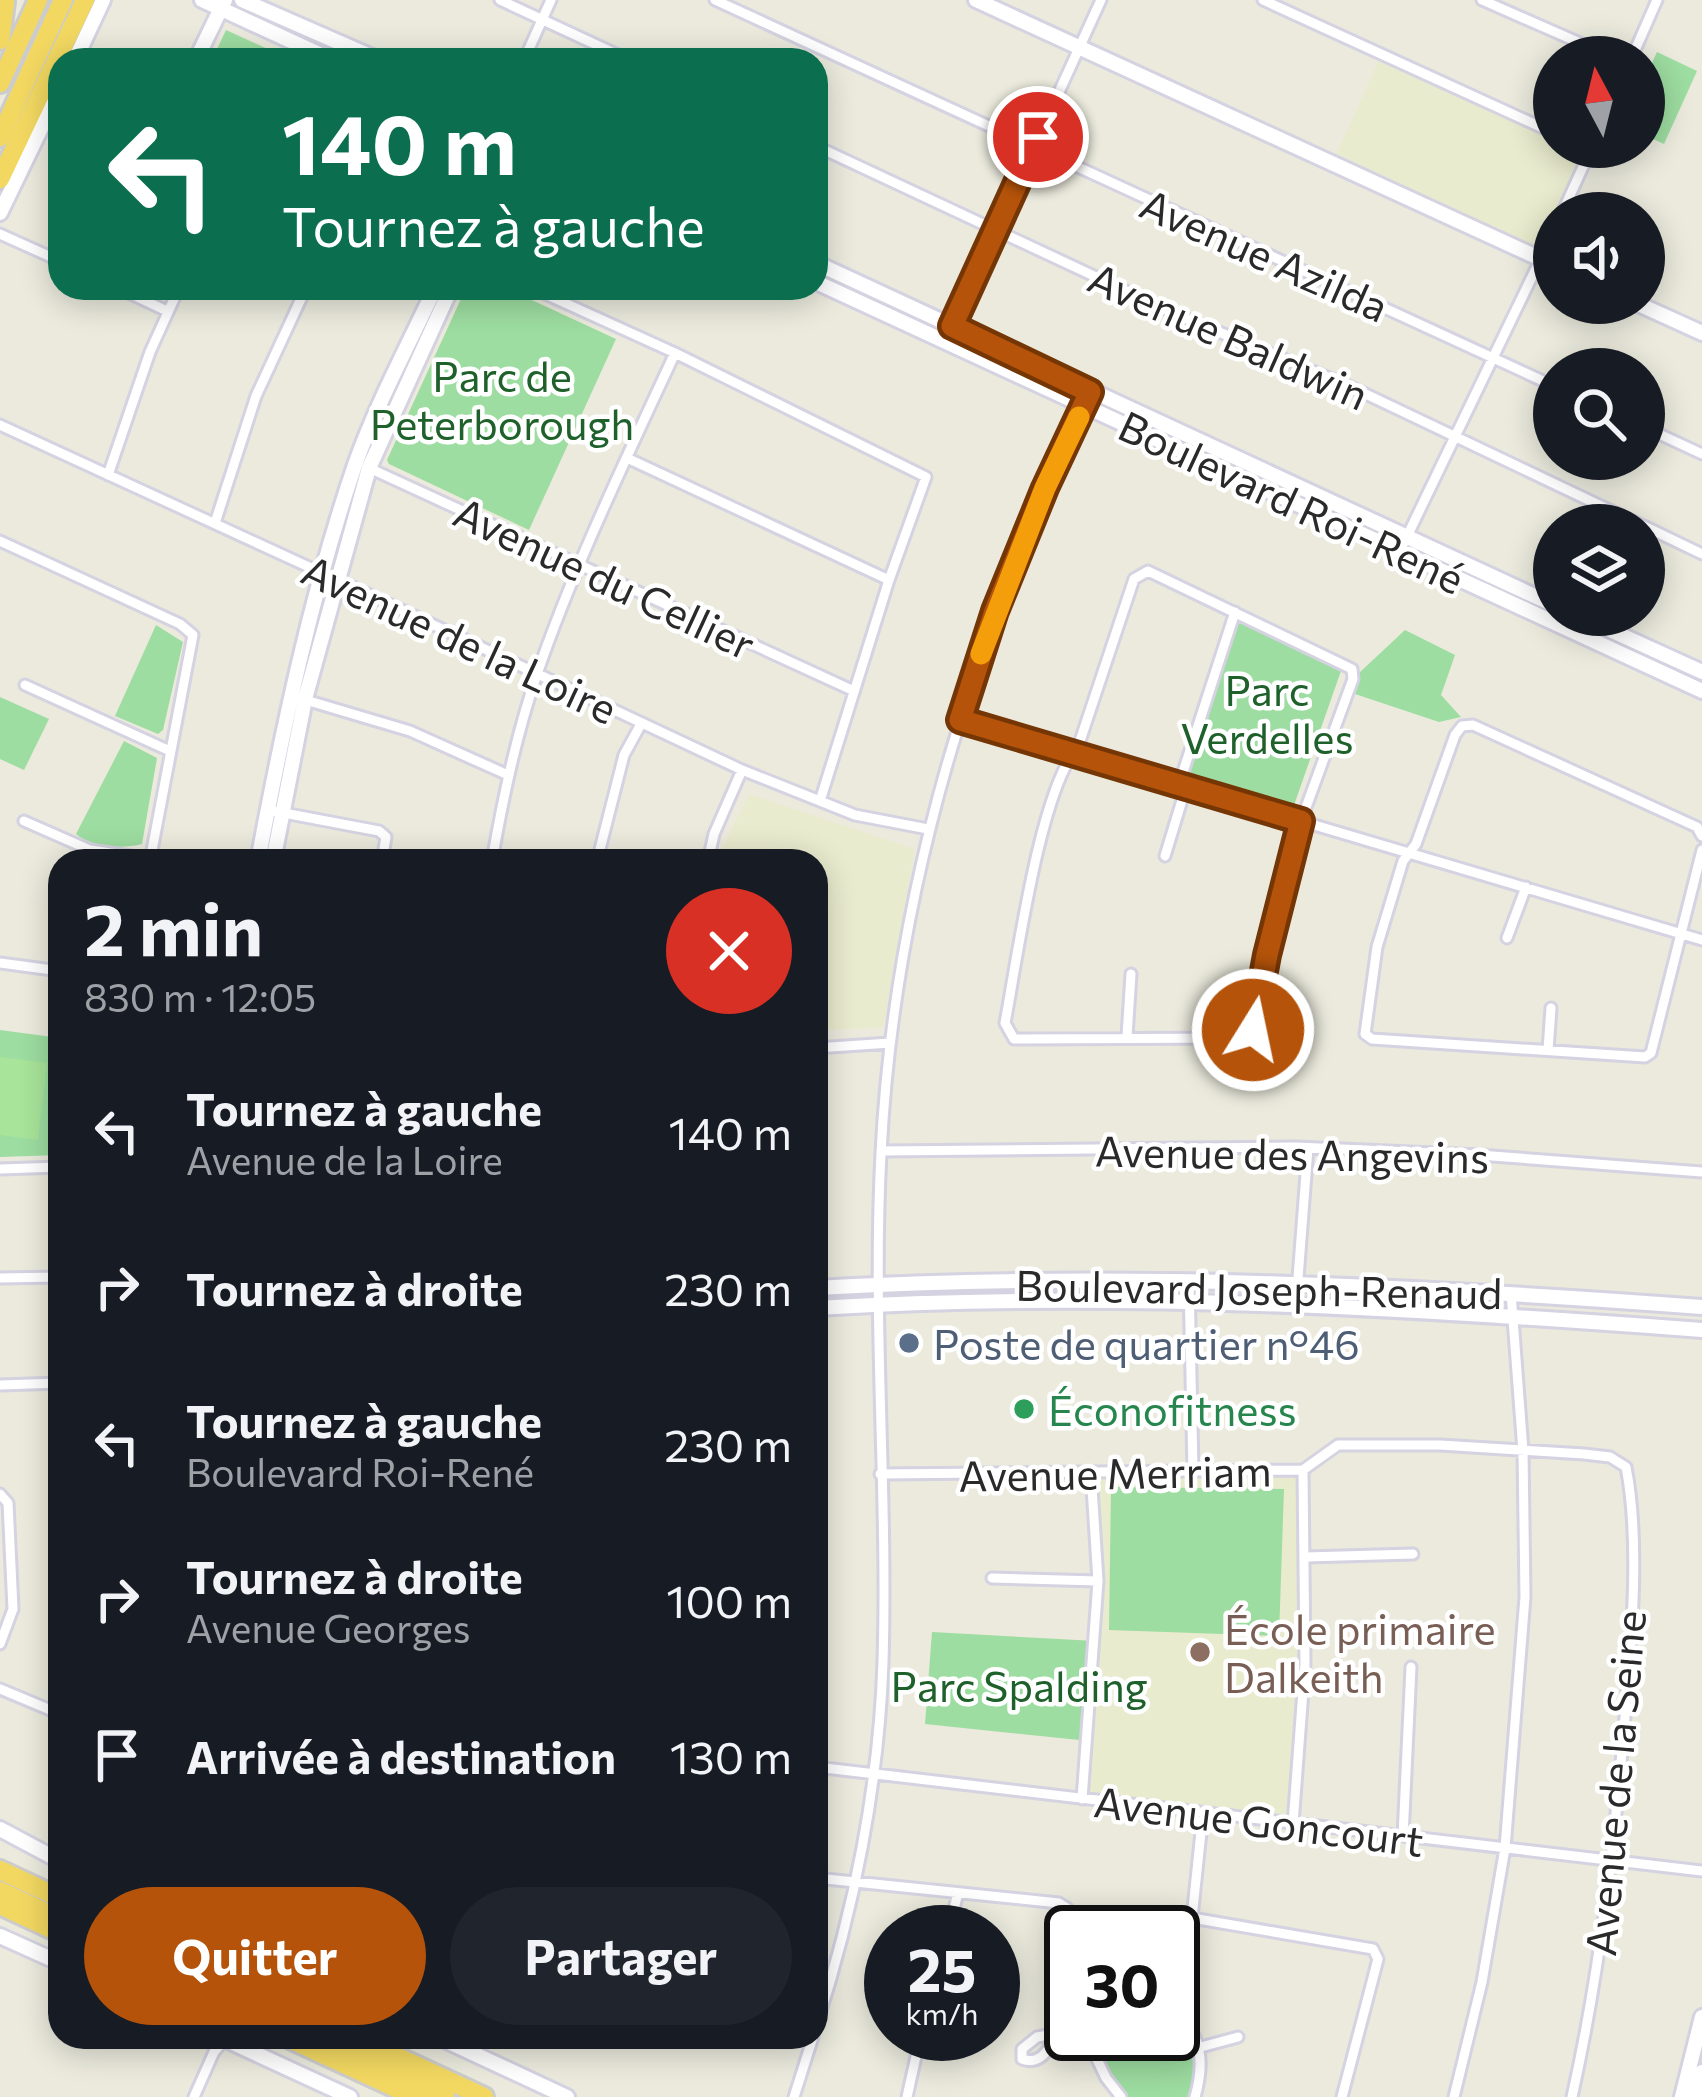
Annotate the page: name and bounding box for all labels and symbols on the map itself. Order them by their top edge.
north arrow [1533,36,1665,168]
pin [987,86,1089,188]
street label: Avenue Azilda [1133,176,1397,332]
street label: Avenue Baldwin [1081,250,1377,420]
park label: Parc de Peterborough [370,349,634,449]
street label: Boulevard Roi-René [1111,398,1473,604]
street label: Avenue du Cellier [446,485,764,669]
street label: Avenue de la Loire [294,542,626,734]
park label: Parc Verdelles [1180,663,1354,763]
position arrow [1190,967,1316,1093]
street label: Avenue des Angevins [1095,1124,1489,1182]
street label: Boulevard Joseph-Renaud [1015,1258,1503,1318]
place label: Poste de quartier n°46 [933,1317,1360,1369]
marker: Poste de quartier n°46 [896,1330,922,1356]
place label: Éconofitness [1048,1383,1297,1435]
marker: Éconofitness [1011,1396,1037,1422]
street label: Avenue Merriam [958,1443,1272,1501]
place label: École primaire Dalkeith [1224,1602,1496,1702]
street label: Avenue de la Seine [1573,1608,1655,1958]
marker: École primaire Dalkeith [1187,1639,1213,1665]
park label: Parc Spalding [890,1659,1148,1711]
street label: Avenue Goncourt [1091,1774,1427,1866]
speed limit sign: 30 [1044,1905,1200,2061]

